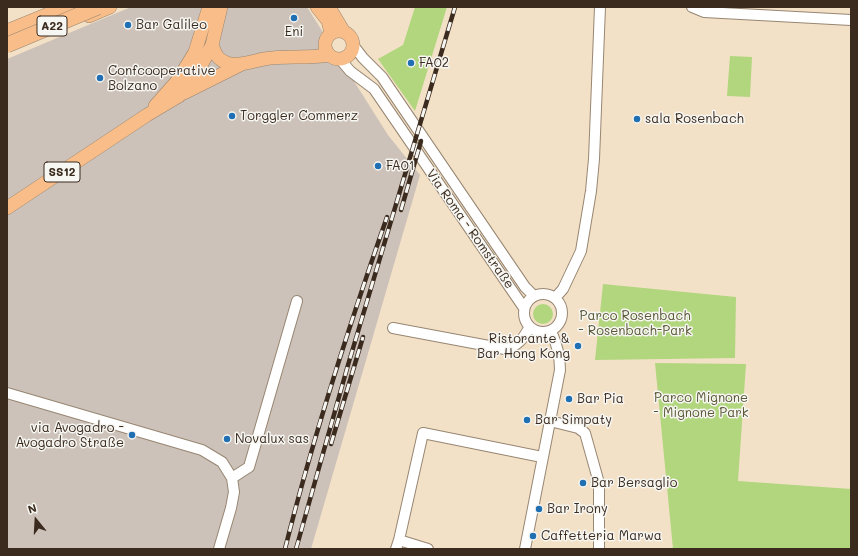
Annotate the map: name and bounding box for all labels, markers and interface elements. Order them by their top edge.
marker: Eni [289,13,299,23]
road number: A22 [37,16,67,36]
place label: Bar Galileo [136,17,207,33]
marker: Bar Galileo [123,20,133,30]
place label: Eni [285,24,303,40]
place label: FA02 [419,55,449,71]
marker: FA02 [406,58,416,68]
place label: Confcooperative Bolzano [108,63,216,94]
marker: Confcooperative Bolzano [95,73,105,83]
place label: Torggler Commerz [240,108,358,124]
marker: Torggler Commerz [227,111,237,121]
place label: sala Rosenbach [645,111,744,127]
marker: sala Rosenbach [632,114,642,124]
place label: FA01 [386,158,415,174]
marker: FA01 [373,161,383,171]
road number: SS12 [44,162,80,182]
street label: Via Roma - Romstraße [423,166,517,292]
park label: Parco Rosenbach - Rosenbach-Park [578,308,692,339]
place label: Ristorante & Bar Hong Kong [477,331,570,362]
marker: Ristorante & Bar Hong Kong [573,341,583,351]
park label: Parco Mignone - Mignone Park [653,390,749,421]
place label: Bar Pia [577,391,624,407]
marker: Bar Pia [564,394,574,404]
place label: Bar Simpaty [535,412,612,428]
marker: Bar Simpaty [522,415,532,425]
place label: via Avogadro - Avogadro Straße [15,420,124,451]
marker: via Avogadro - Avogadro Straße [127,430,137,440]
place label: Novalux sas [235,431,309,447]
marker: Novalux sas [222,434,232,444]
place label: Bar Bersaglio [591,475,677,491]
marker: Bar Bersaglio [578,478,588,488]
north arrow [16,500,56,540]
text: N [26,500,38,517]
place label: Bar Irony [547,501,608,517]
marker: Bar Irony [534,504,544,514]
place label: Caffetteria Marwa [541,528,662,544]
marker: Caffetteria Marwa [528,531,538,541]

